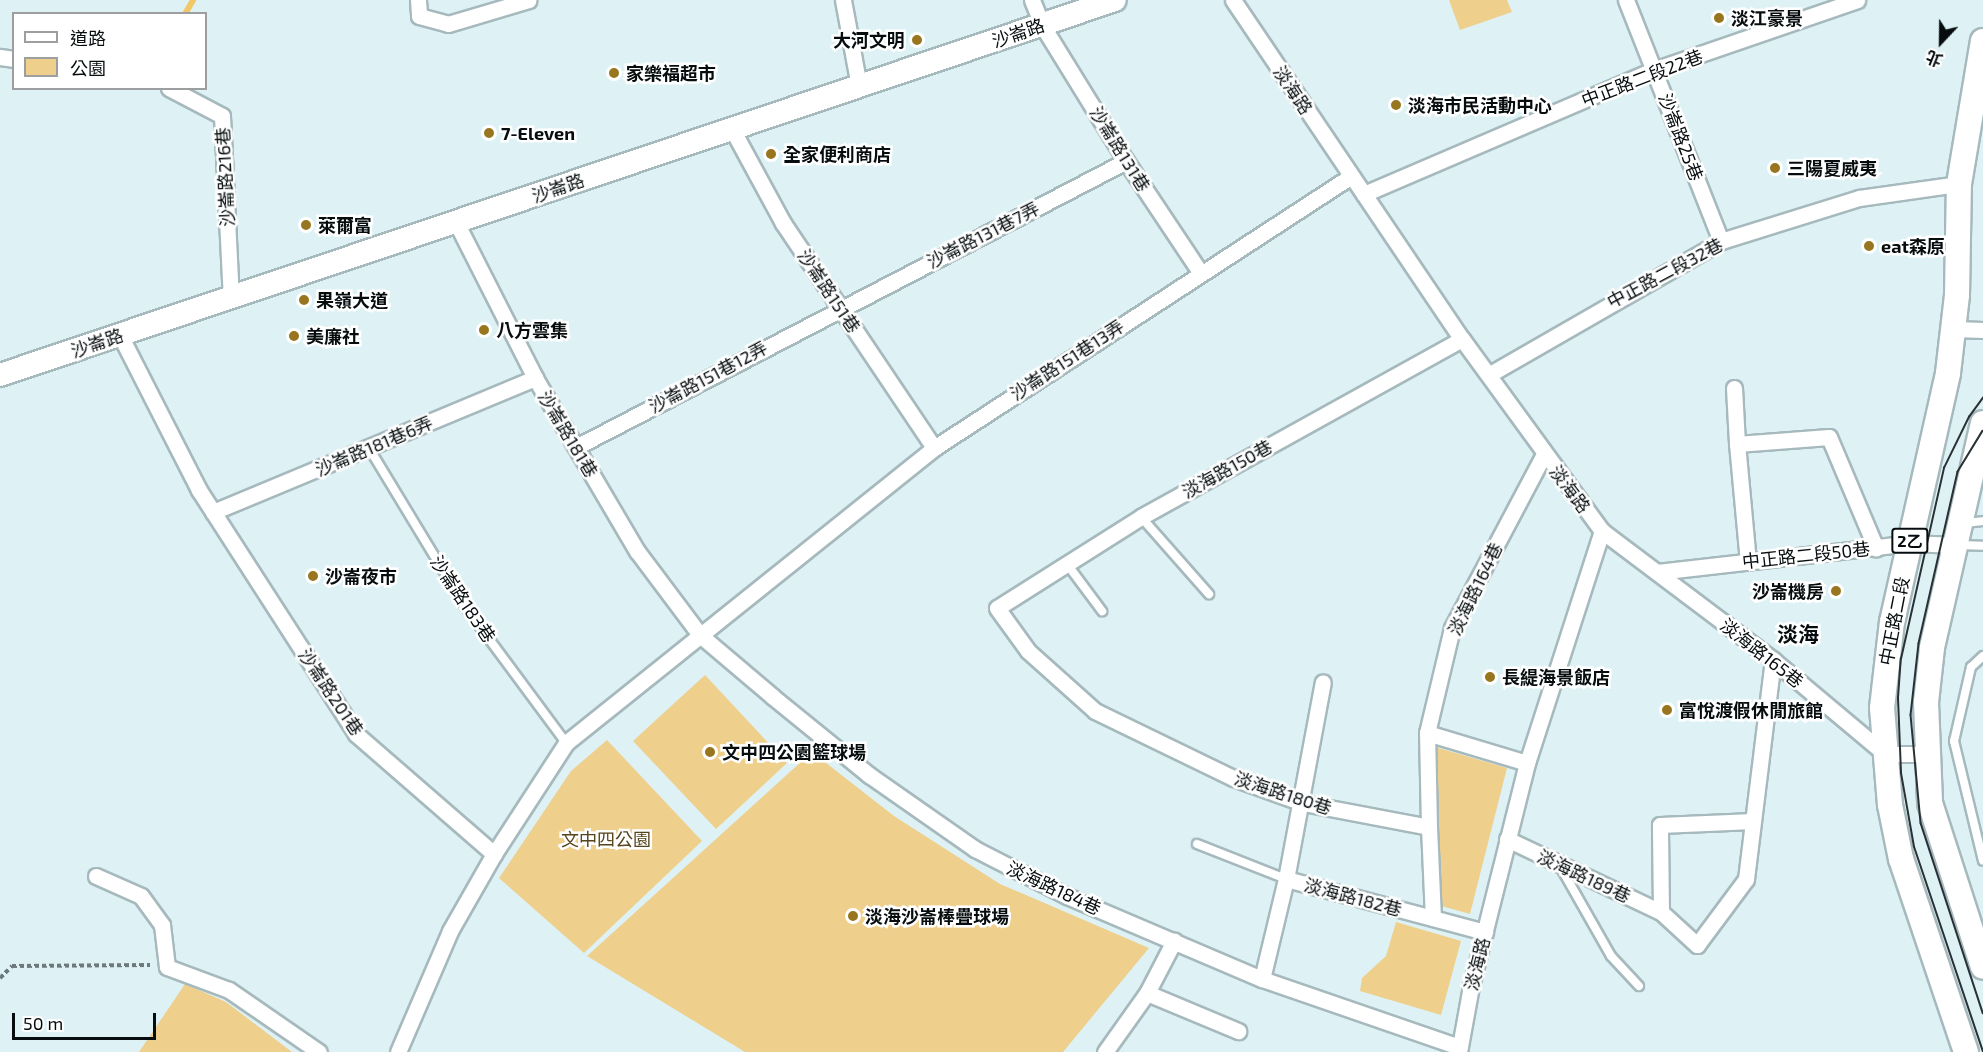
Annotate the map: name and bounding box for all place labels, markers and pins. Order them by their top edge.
place label: 淡江豪景 [1731,7,1803,29]
marker: 淡江豪景 [1712,11,1726,25]
place label: 大河文明 [833,29,905,51]
marker: 大河文明 [910,33,924,47]
place label: 家樂福超市 [626,62,716,84]
marker: 家樂福超市 [607,66,621,80]
place label: 淡海市民活動中心 [1408,94,1552,116]
marker: 淡海市民活動中心 [1389,98,1403,112]
place label: 7-Eleven [501,122,575,144]
marker: 7-Eleven [482,126,496,140]
place label: 全家便利商店 [783,143,891,165]
marker: 全家便利商店 [764,147,778,161]
place label: 三陽夏威夷 [1787,157,1877,179]
marker: 三陽夏威夷 [1768,161,1782,175]
place label: 萊爾富 [318,214,372,236]
marker: 萊爾富 [299,218,313,232]
place label: eat森原 [1881,235,1945,257]
marker: eat森原 [1862,239,1876,253]
place label: 果嶺大道 [316,289,388,311]
marker: 果嶺大道 [297,293,311,307]
place label: 八方雲集 [496,319,568,341]
marker: 八方雲集 [477,323,491,337]
place label: 美廉社 [306,325,360,347]
marker: 美廉社 [287,329,301,343]
place label: 沙崙夜市 [325,565,397,587]
marker: 沙崙夜市 [306,569,320,583]
place label: 沙崙機房 [1752,580,1824,602]
marker: 沙崙機房 [1829,584,1843,598]
place label: 長緹海景飯店 [1502,666,1610,688]
marker: 長緹海景飯店 [1483,670,1497,684]
place label: 富悅渡假休閒旅館 [1679,699,1823,721]
marker: 富悅渡假休閒旅館 [1660,703,1674,717]
place label: 文中四公園籃球場 [722,741,866,763]
marker: 文中四公園籃球場 [703,745,717,759]
place label: 淡海沙崙棒疊球場 [865,905,1009,927]
marker: 淡海沙崙棒疊球場 [846,909,860,923]

